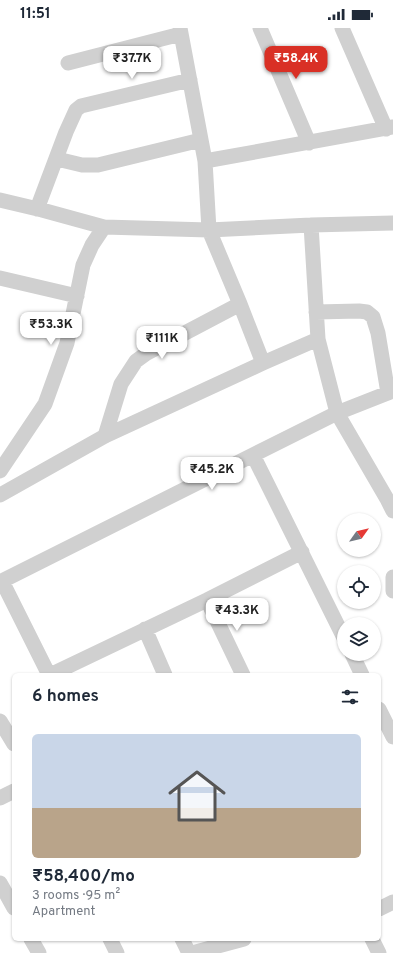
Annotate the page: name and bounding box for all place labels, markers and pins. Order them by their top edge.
pin: ₹37.7K [99,46,165,80]
pin: ₹58.4K [263,46,329,80]
pin: ₹53.3K [18,312,84,346]
pin: ₹111K [134,326,190,360]
pin: ₹45.2K [179,457,245,491]
pin: ₹43.3K [204,598,270,632]

